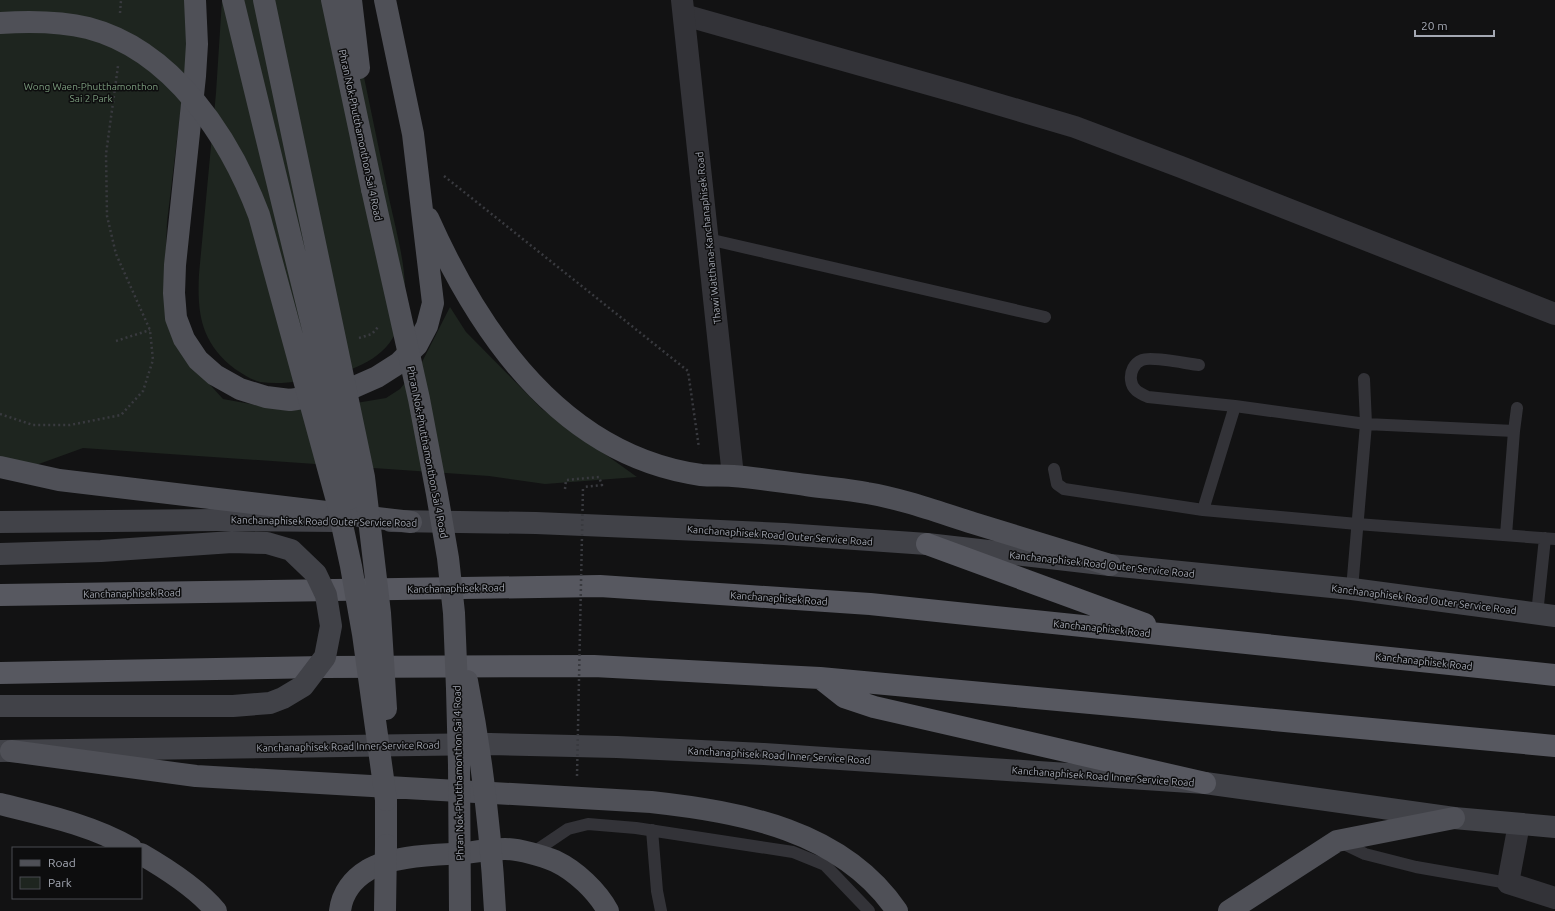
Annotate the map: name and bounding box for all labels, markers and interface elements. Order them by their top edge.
scale bar [1415,12,1494,38]
text: 20 m [1421,19,1448,32]
street label: Phran Nok-Phutthamonthon Sai 4 Road [337,48,384,222]
park label: Wong Waen-Phutthamonthon Sai 2 Park [24,81,158,104]
street label: Thawi Watthana-Kanchanaphisek Road [694,151,723,325]
street label: Phran Nok-Phutthamonthon Sai 4 Road [405,365,450,539]
street label: Kanchanaphisek Road Outer Service Road [231,514,417,529]
street label: Kanchanaphisek Road Outer Service Road [687,524,873,547]
street label: Kanchanaphisek Road Outer Service Road [1009,549,1195,580]
street label: Kanchanaphisek Road [407,582,505,595]
street label: Kanchanaphisek Road Outer Service Road [1331,583,1517,616]
street label: Kanchanaphisek Road [83,587,181,600]
street label: Kanchanaphisek Road [730,590,828,607]
street label: Kanchanaphisek Road [1053,618,1151,639]
street label: Kanchanaphisek Road [1375,651,1473,672]
street label: Phran Nok-Phutthamonthon Sai 4 Road [451,685,466,861]
street label: Kanchanaphisek Road Inner Service Road [256,739,440,754]
street label: Kanchanaphisek Road Inner Service Road [687,745,871,766]
street label: Kanchanaphisek Road Inner Service Road [1011,765,1195,788]
legend [12,847,142,899]
text: Road [48,856,76,869]
text: Park [48,876,72,889]

